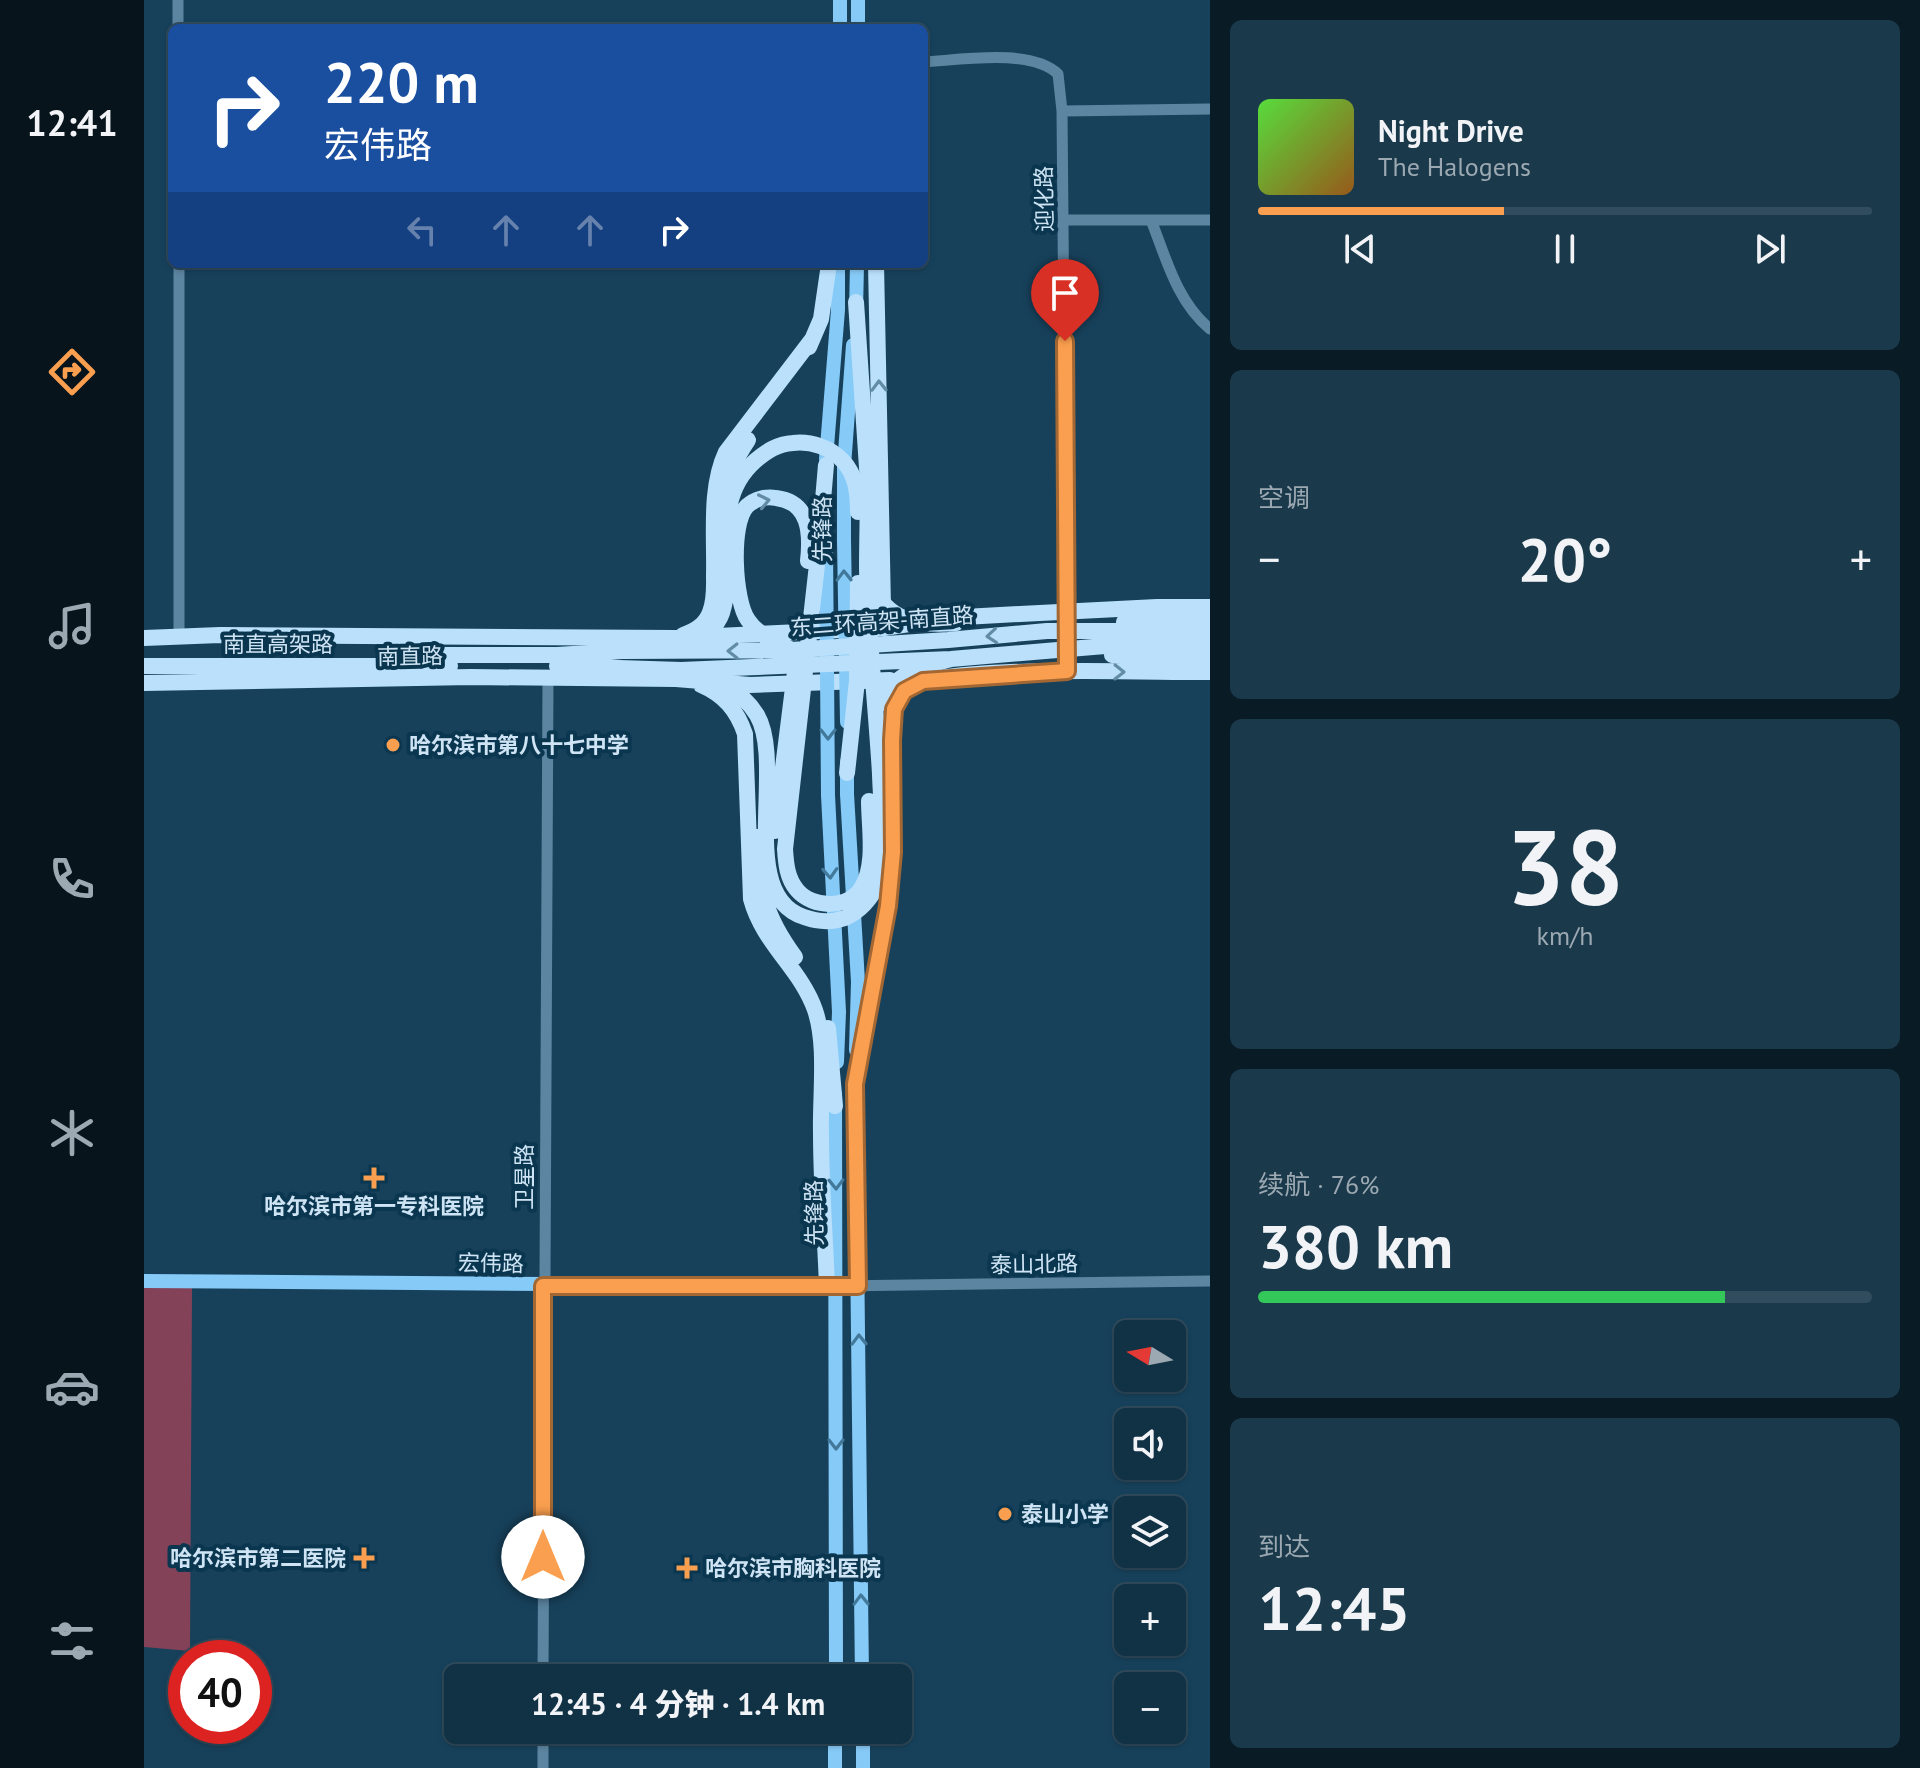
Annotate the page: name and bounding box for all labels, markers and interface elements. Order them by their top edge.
text: 220 m [324,46,479,118]
icon: right [192,56,296,160]
text: 12:41 [26,99,118,146]
text: Night Drive [1378,111,1524,150]
text: 宏伟路 [324,121,432,168]
text: The Halogens [1378,150,1531,183]
street label: 迎化路 [1029,166,1059,232]
icon: left [400,208,444,252]
icon: ahead [484,208,528,252]
icon: ahead [568,208,612,252]
icon: right [652,208,696,252]
icon: previous [1338,227,1382,271]
icon: pause [1543,227,1587,271]
icon: next [1748,227,1792,271]
pin [1031,259,1099,341]
icon: arrive [1043,271,1087,315]
icon: directions [44,344,100,400]
one-way arrow [870,379,887,392]
text: 空调 [1258,481,1310,514]
one-way arrow [757,493,771,510]
street label: 先锋路 [808,496,836,562]
text: 20° [1518,520,1612,598]
text: − [1258,530,1280,587]
text: + [1850,530,1872,587]
one-way arrow [836,569,853,582]
icon: music [44,598,100,654]
street label: 东二环高架-南直路 [789,601,975,641]
one-way arrow [985,627,998,644]
street label: 南直高架路 [223,630,333,658]
street label: 南直路 [377,641,443,671]
one-way arrow [726,642,739,660]
one-way arrow [1113,663,1126,681]
one-way arrow [819,728,837,741]
place label: 哈尔滨市第八十七中学 [409,731,629,759]
marker: 哈尔滨市第八十七中学 [384,736,402,754]
text: 38 [1506,799,1624,934]
icon: phone [44,851,100,907]
one-way arrow [822,867,839,880]
text: km/h [1537,919,1594,952]
icon: climate [44,1105,100,1161]
street label: 卫星路 [510,1144,538,1210]
marker: 哈尔滨市第一专科医院 [363,1167,385,1189]
text: 续航 · 76% [1258,1168,1379,1201]
one-way arrow [827,1178,845,1191]
street label: 先锋路 [799,1180,829,1246]
place label: 哈尔滨市第一专科医院 [264,1192,484,1220]
text: 380 km [1258,1207,1453,1285]
street label: 宏伟路 [458,1248,524,1278]
street label: 泰山北路 [990,1249,1078,1279]
north arrow [1114,1320,1186,1392]
map controls [1114,1320,1186,1744]
one-way arrow [850,1333,868,1346]
icon: car [44,1359,100,1415]
button: sound [1114,1408,1186,1480]
one-way arrow [827,1438,845,1451]
button: layers [1114,1496,1186,1568]
place label: 泰山小学 [1021,1500,1109,1528]
marker: 泰山小学 [996,1505,1014,1523]
position arrow [501,1515,585,1599]
text: 到达 [1258,1530,1310,1563]
place label: 哈尔滨市第二医院 [170,1544,346,1572]
marker: 哈尔滨市第二医院 [353,1547,375,1569]
place label: 哈尔滨市胸科医院 [705,1554,881,1582]
marker: 哈尔滨市胸科医院 [676,1557,698,1579]
text: 12:45 [1258,1569,1410,1647]
button: + [1114,1584,1186,1656]
one-way arrow [853,1593,870,1606]
icon: filters [44,1613,100,1669]
speed limit sign: 40 [168,1640,272,1744]
button: − [1114,1672,1186,1744]
text: 12:45 · 4 分钟 · 1.4 km [531,1684,825,1723]

